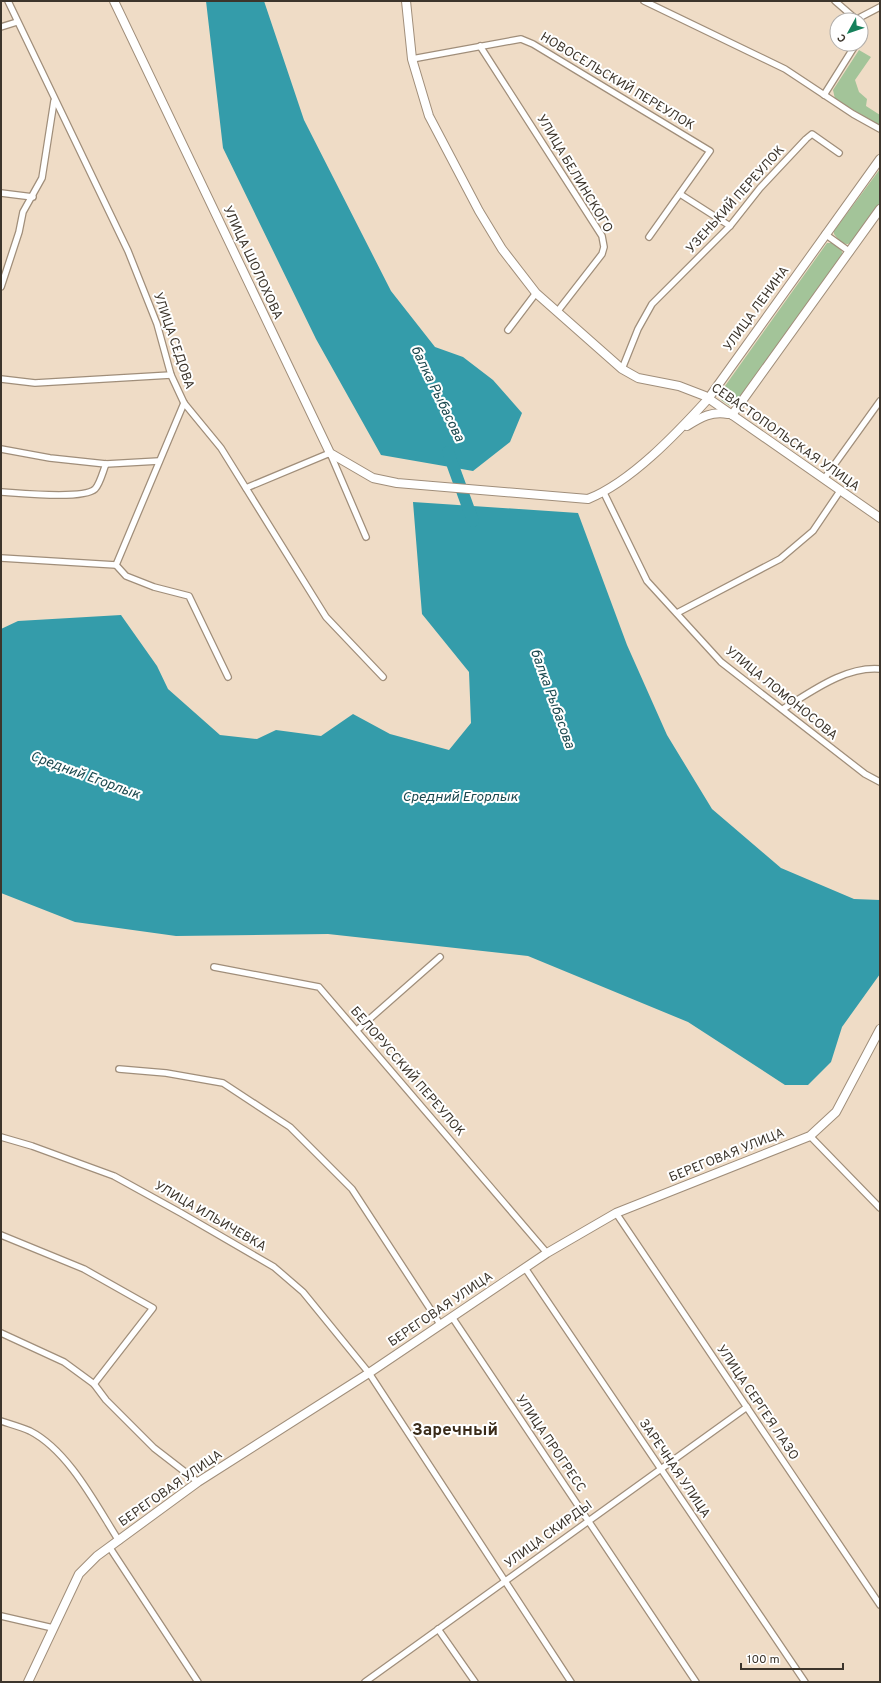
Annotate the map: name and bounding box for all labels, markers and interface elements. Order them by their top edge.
north arrow [829,12,869,52]
street label: НОВОСЕЛЬСКИЙ ПЕРЕУЛОК [537,28,698,134]
text: С [834,31,850,45]
street label: УЛИЦА БЕЛИНСКОГО [532,112,616,236]
street label: УЗЕНЬКИЙ ПЕРЕУЛОК [682,141,789,257]
street label: УЛИЦА ШОЛОХОВА [219,204,285,323]
street label: УЛИЦА ЛЕНИНА [721,263,793,355]
street label: УЛИЦА СЕДОВА [149,291,197,392]
water label: балка Рыбасова [406,343,468,445]
street label: СЕВАСТОПОЛЬСКАЯ УЛИЦА [708,381,862,496]
street label: УЛИЦА ЛОМОНОСОВА [722,644,841,744]
water label: балка Рыбасова [526,647,578,752]
water label: Средний Егорлык [28,748,143,804]
water label: Средний Егорлык [402,789,519,806]
street label: БЕЛОРУССКИЙ ПЕРЕУЛОК [346,1003,469,1140]
street label: БЕРЕГОВАЯ УЛИЦА [667,1125,787,1186]
street label: УЛИЦА ИЛЬИЧЕВКА [151,1178,269,1256]
street label: БЕРЕГОВАЯ УЛИЦА [386,1269,497,1351]
street label: УЛИЦА СЕРГЕЯ ЛАЗО [712,1342,802,1464]
street label: УЛИЦА ПРОГРЕСС [512,1392,588,1496]
street label: ЗАРЕЧНАЯ УЛИЦА [635,1416,713,1522]
district label: Заречный [412,1420,498,1442]
street label: БЕРЕГОВАЯ УЛИЦА [116,1447,226,1531]
street label: УЛИЦА СКИРДЫ [502,1498,596,1572]
scale bar [741,1645,843,1671]
text: 100 m [747,1652,780,1668]

